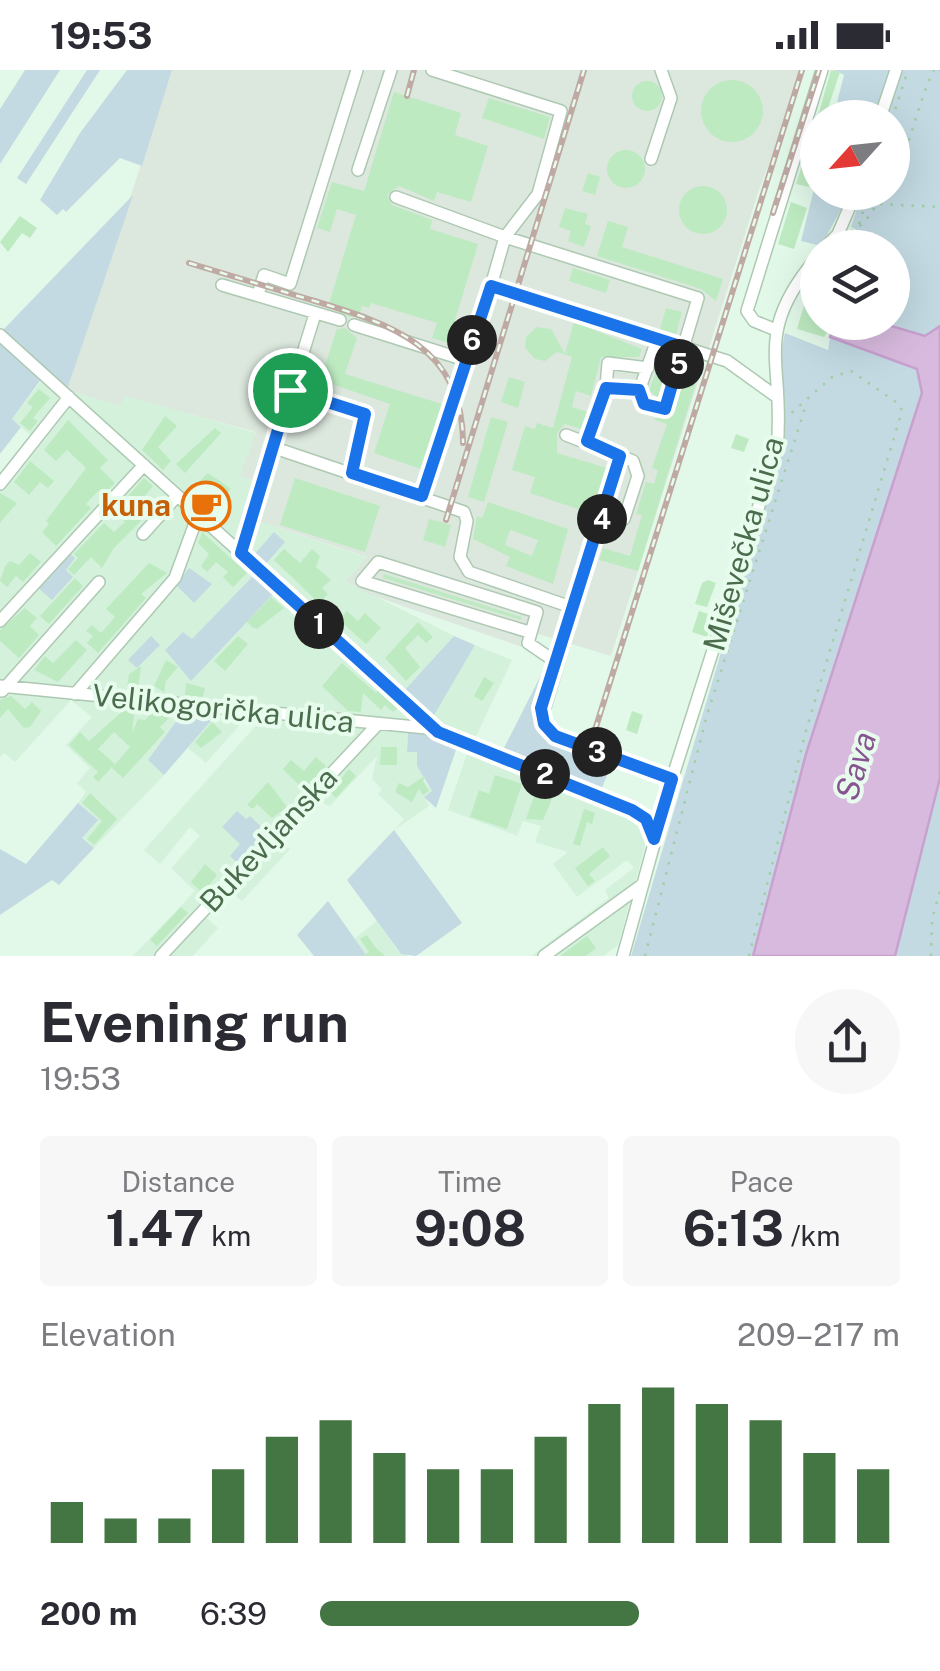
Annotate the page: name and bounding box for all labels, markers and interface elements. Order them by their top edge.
text: 19:53 [50,13,152,58]
north arrow [800,100,910,210]
map controls [800,100,910,340]
button: layers [800,230,910,340]
pin: 6 [447,315,497,365]
text: 6 [463,323,481,356]
pin: 5 [654,339,704,389]
text: 5 [670,347,688,380]
pin [248,348,333,433]
icon: arrive [263,363,318,418]
street label: Miševečka ulica [695,433,791,655]
cafe icon: kuna [180,480,232,532]
place label: kuna [101,487,171,523]
pin: 4 [577,494,627,544]
text: 4 [593,502,611,535]
pin: 1 [294,599,344,649]
text: 1 [313,607,325,640]
street label: Velikogorička ulica [90,676,356,740]
pin: 3 [572,727,622,777]
water label: Sava [828,727,883,804]
text: 3 [588,735,606,768]
pin: 2 [520,749,570,799]
text: 2 [536,757,554,790]
street label: Bukevljanska [192,760,344,919]
button: share [795,989,900,1094]
text: Evening run [40,990,349,1054]
text: 19:53 [40,1060,121,1097]
text: Distance [122,1165,235,1198]
text: Time [438,1165,502,1198]
text: Pace [730,1165,794,1198]
text: 1.47 [106,1198,204,1257]
text: 9:08 [414,1198,526,1257]
text: 6:13 [683,1198,784,1257]
text: km [204,1219,251,1252]
text: /km [784,1219,841,1252]
text: Elevation [40,1316,176,1353]
text: 209–217 m [737,1316,900,1353]
text: 200 m [40,1595,137,1632]
text: 6:39 [200,1595,267,1632]

